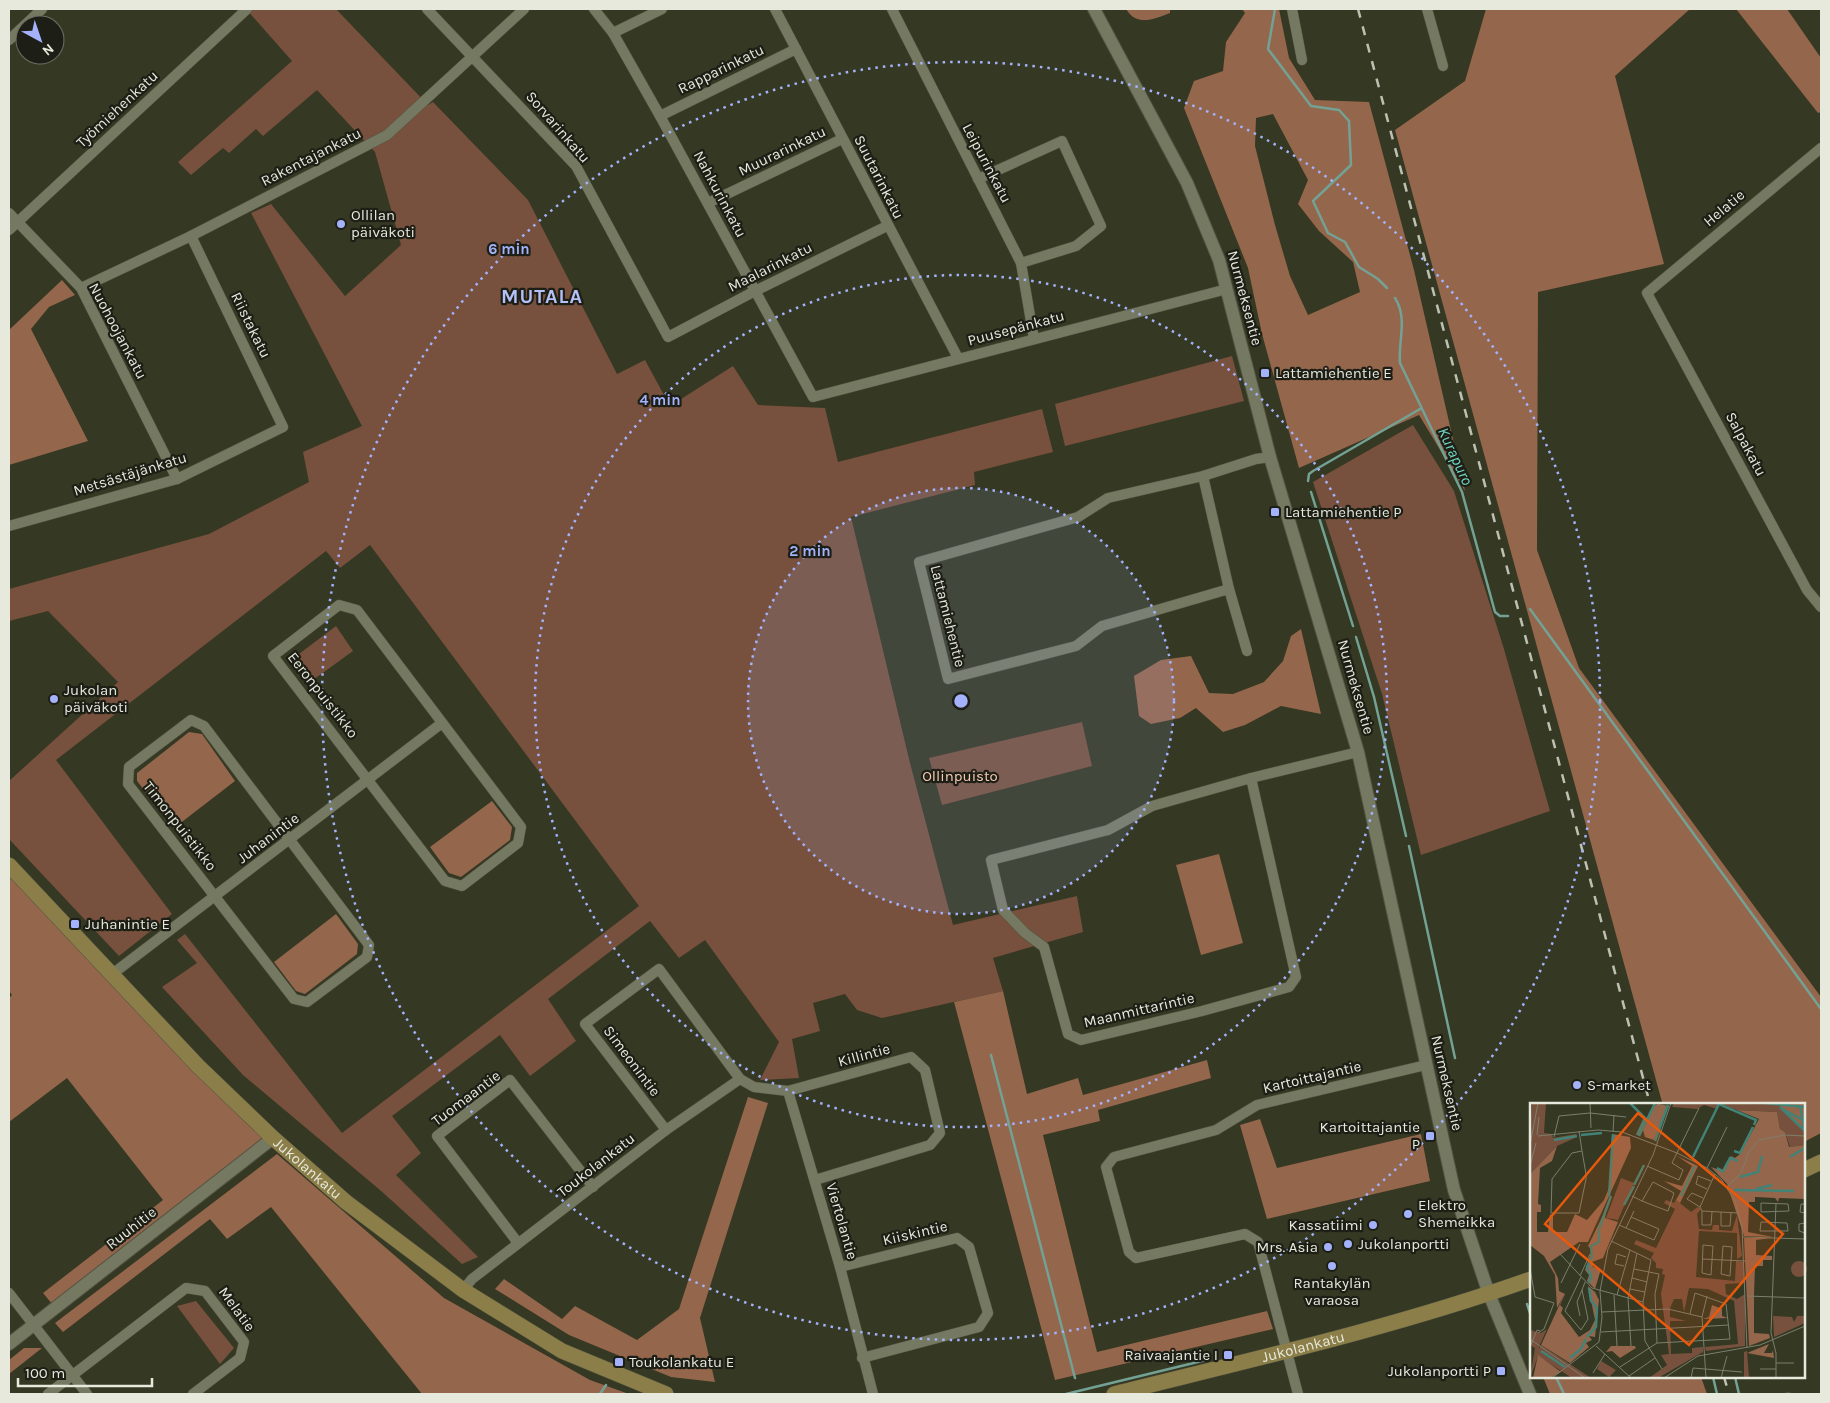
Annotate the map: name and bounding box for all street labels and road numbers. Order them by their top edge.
street label: Rapparinkatu [675,40,767,98]
street label: Työmiehenkatu [72,67,162,151]
street label: Sorvarinkatu [522,88,594,166]
street label: Leipurinkatu [959,120,1015,206]
street label: Muurarinkatu [735,122,829,180]
street label: Rakentajankatu [258,124,364,190]
street label: Suutarinkatu [850,132,908,222]
street label: Nahkurinkatu [690,148,750,240]
street label: Helatie [1700,186,1748,230]
street label: Maalarinkatu [725,238,815,296]
street label: Nurmeksentie [1224,249,1266,347]
street label: Nuohoojankatu [85,280,151,382]
street label: Riistakatu [227,289,275,361]
street label: Puusepänkatu [966,306,1066,350]
street label: Salpakatu [1722,409,1770,479]
street label: Metsästäjänkatu [71,448,189,500]
street label: Lattamiehentie [927,563,969,669]
street label: Nurmeksentie [1334,638,1378,736]
street label: Eeronpuistikko [284,648,362,742]
street label: Timonpuistikko [139,778,221,874]
street label: Juhanintie [233,809,303,867]
street label: Maanmittarintie [1082,989,1196,1031]
street label: Simeonintie [600,1022,664,1100]
street label: Nurmeksentie [1427,1034,1467,1132]
street label: Killintie [836,1039,892,1071]
street label: Kartoittajantie [1261,1057,1363,1097]
street label: Tuomaantie [428,1066,504,1130]
street label: Toukolankatu [554,1129,638,1201]
street label: Jukolankatu [270,1134,346,1203]
street label: Viertolantie [822,1180,862,1262]
street label: Ruuhitie [102,1203,160,1253]
street label: Kiiskintie [881,1217,949,1249]
street label: Melatie [215,1283,259,1335]
street label: Jukolankatu [1260,1327,1347,1366]

